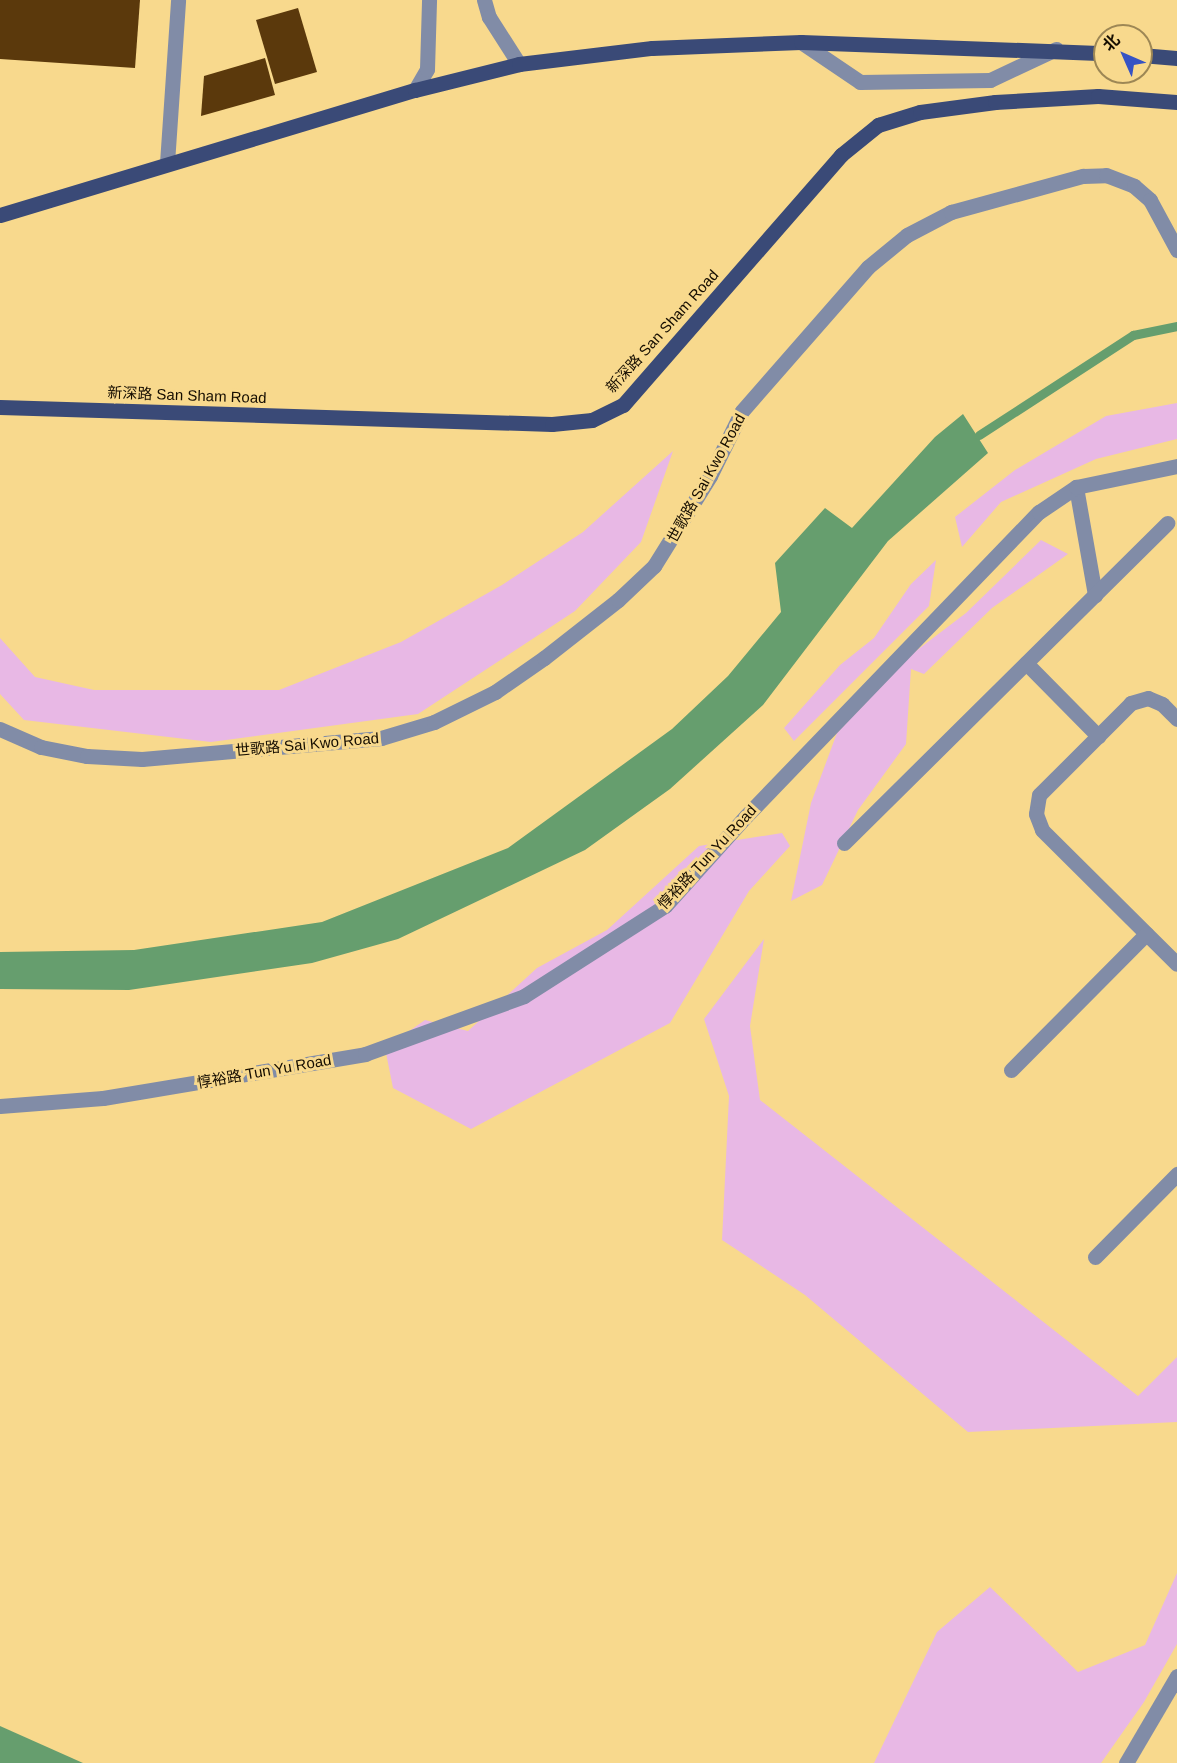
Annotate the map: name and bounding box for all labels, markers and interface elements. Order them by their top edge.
north arrow [1093,24,1153,84]
text: 北 [1100,31,1123,54]
street label: 新深路 San Sham Road [602,266,722,396]
street label: 新深路 San Sham Road [107,383,267,407]
street label: 世歌路 Sai Kwo Road [663,411,749,545]
street label: 世歌路 Sai Kwo Road [234,729,380,759]
street label: 惇裕路 Tun Yu Road [654,801,760,913]
street label: 惇裕路 Tun Yu Road [195,1050,333,1092]

